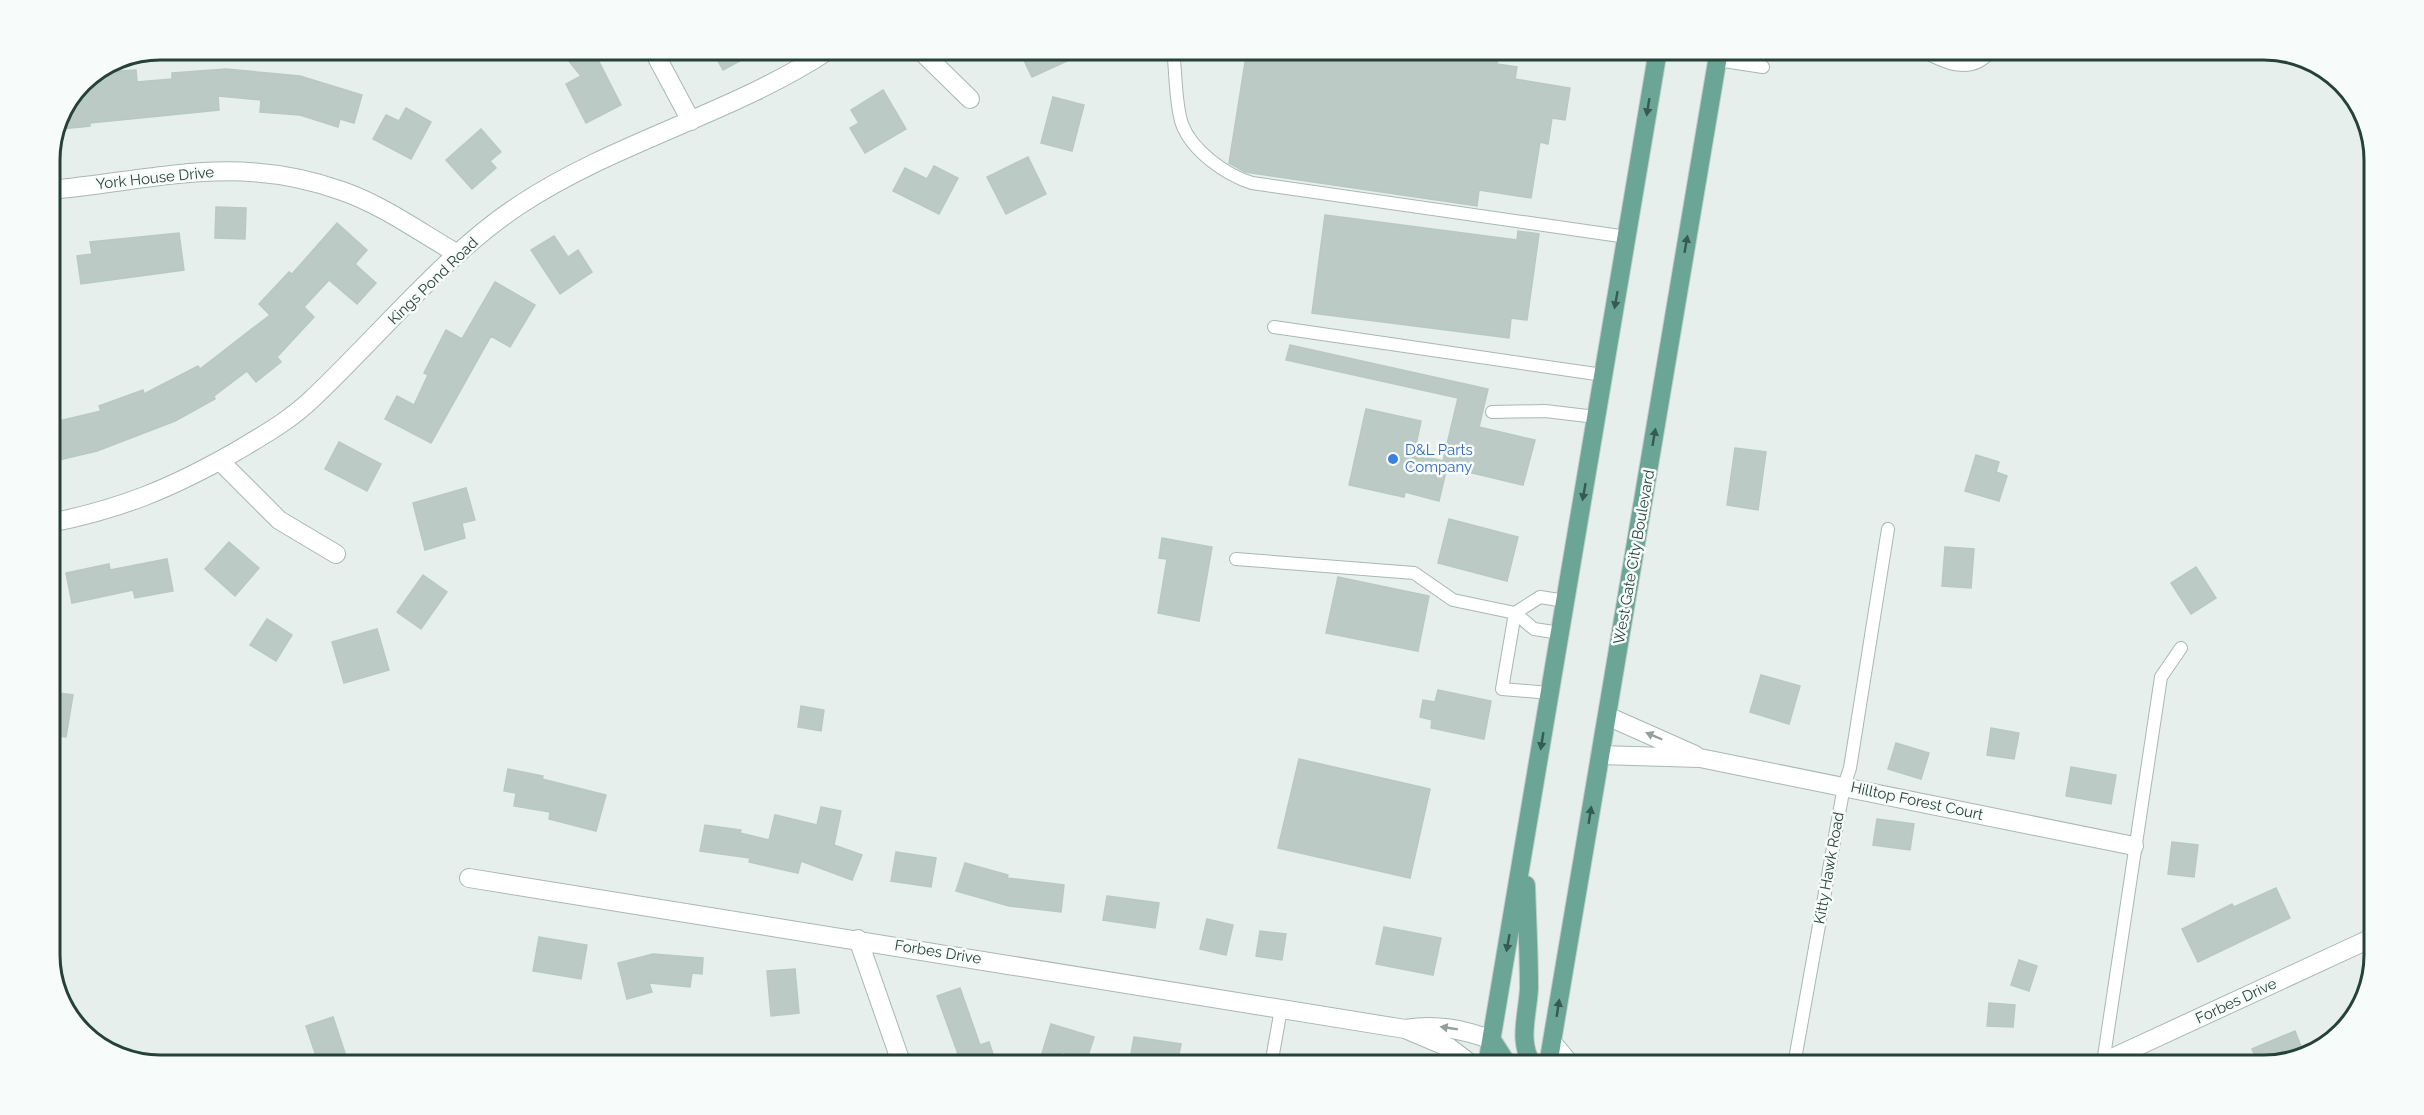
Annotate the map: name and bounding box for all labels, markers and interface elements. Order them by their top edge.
one-way arrow [1643,98,1652,117]
street label: York House Drive [95,163,215,193]
street label: Kings Pond Road [384,234,482,328]
one-way arrow [1682,235,1691,254]
one-way arrow [1611,290,1620,309]
one-way arrow [1650,427,1659,446]
place label: D&L Parts Company [1405,441,1473,476]
marker: D&L Parts Company [1386,452,1400,466]
street label: West Gate City Boulevard [1610,468,1658,646]
one-way arrow [1579,482,1588,501]
one-way arrow [1644,731,1662,741]
one-way arrow [1537,732,1546,751]
street label: Hilltop Forest Court [1849,778,1985,824]
one-way arrow [1586,806,1595,825]
street label: Kitty Hawk Road [1810,811,1848,925]
one-way arrow [1503,934,1512,953]
street label: Forbes Drive [893,936,983,968]
street label: Forbes Drive [2193,974,2280,1028]
one-way arrow [1554,998,1563,1017]
one-way arrow [1440,1023,1459,1032]

